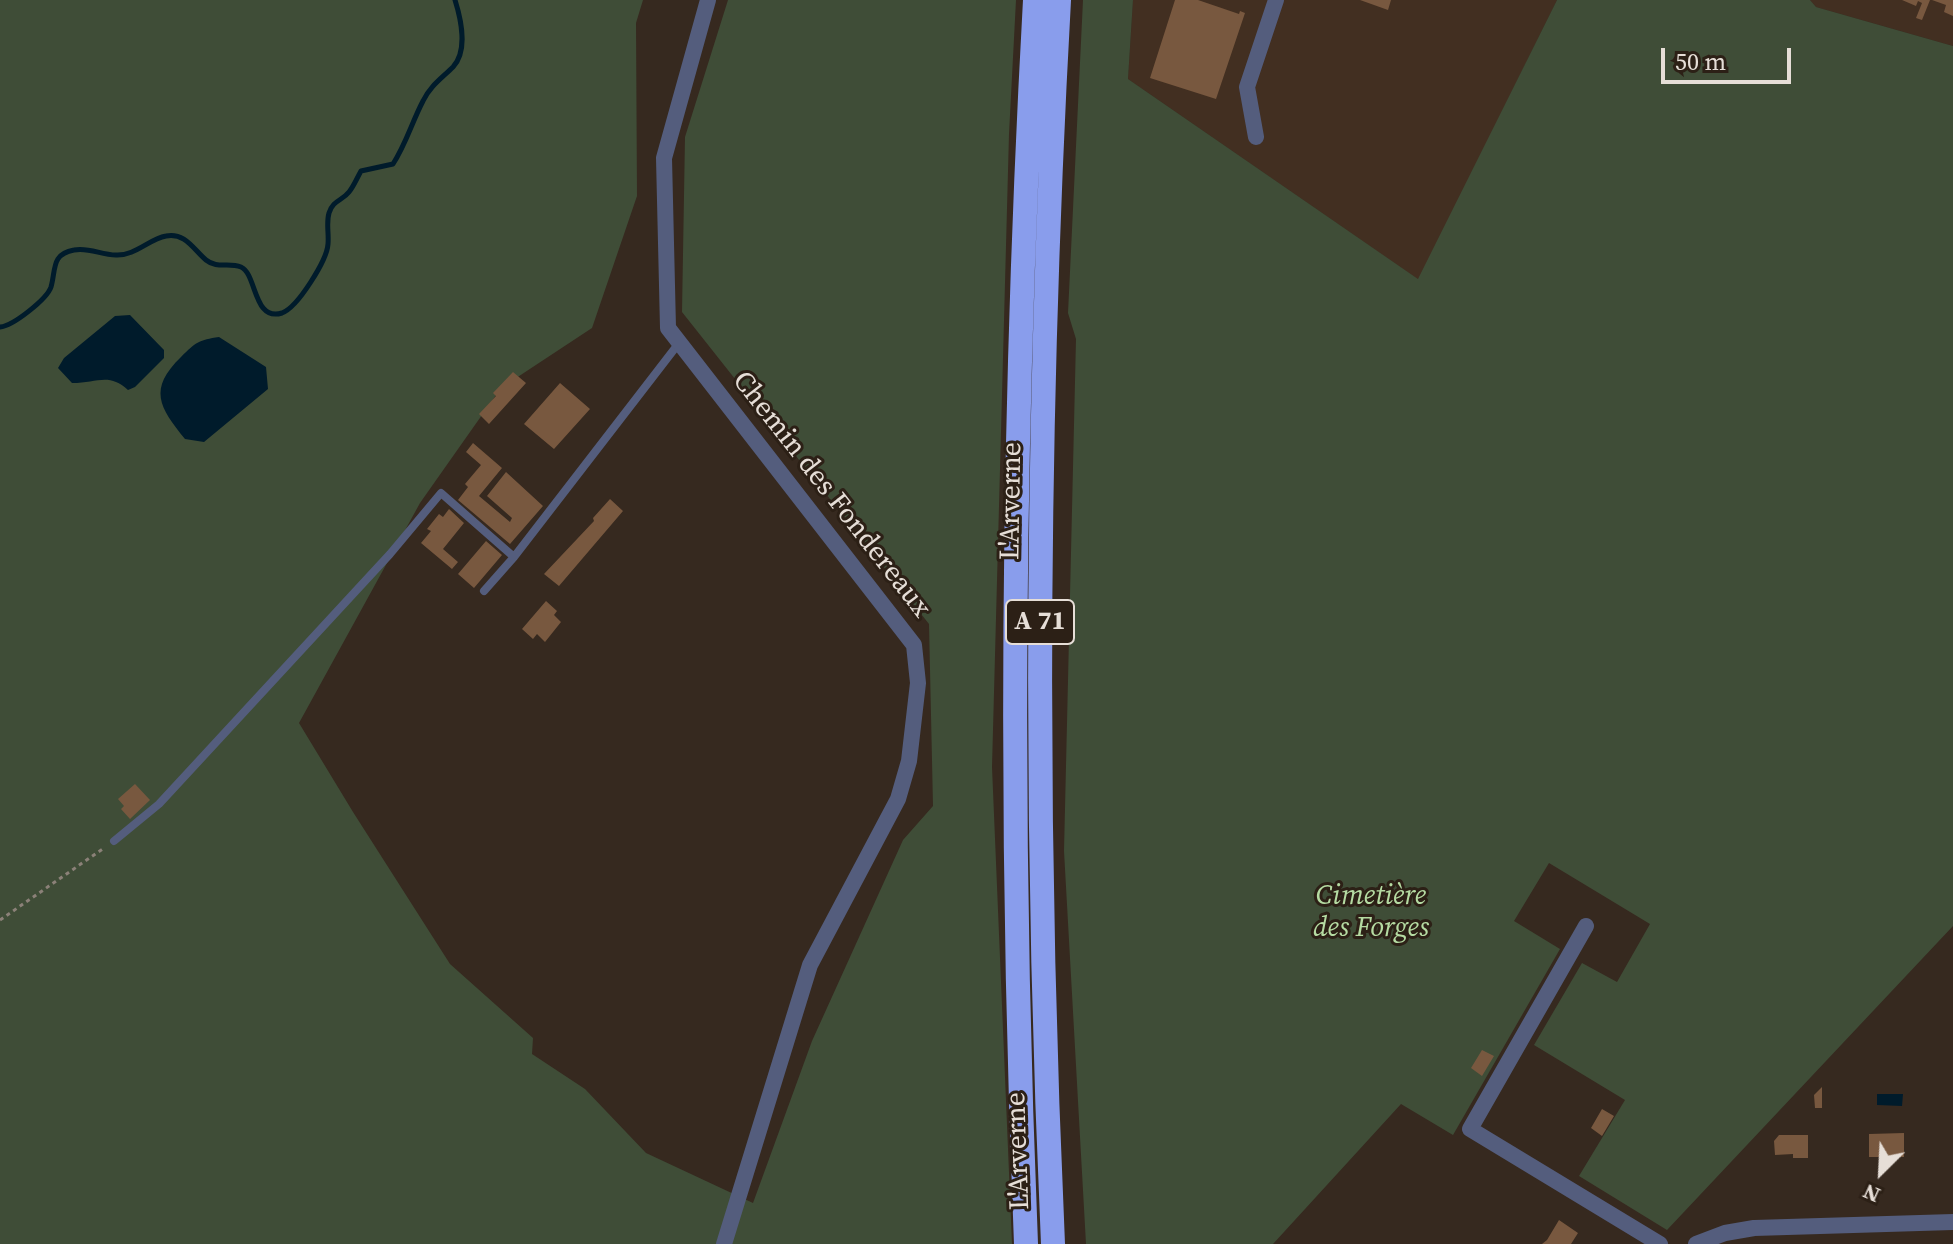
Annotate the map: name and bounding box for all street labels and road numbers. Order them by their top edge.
street label: Chemin des Fondereaux [724,365,938,625]
street label: L'Arverne [994,442,1030,560]
road number: A 71 [1006,600,1074,644]
street label: L'Arverne [1000,1091,1038,1211]

